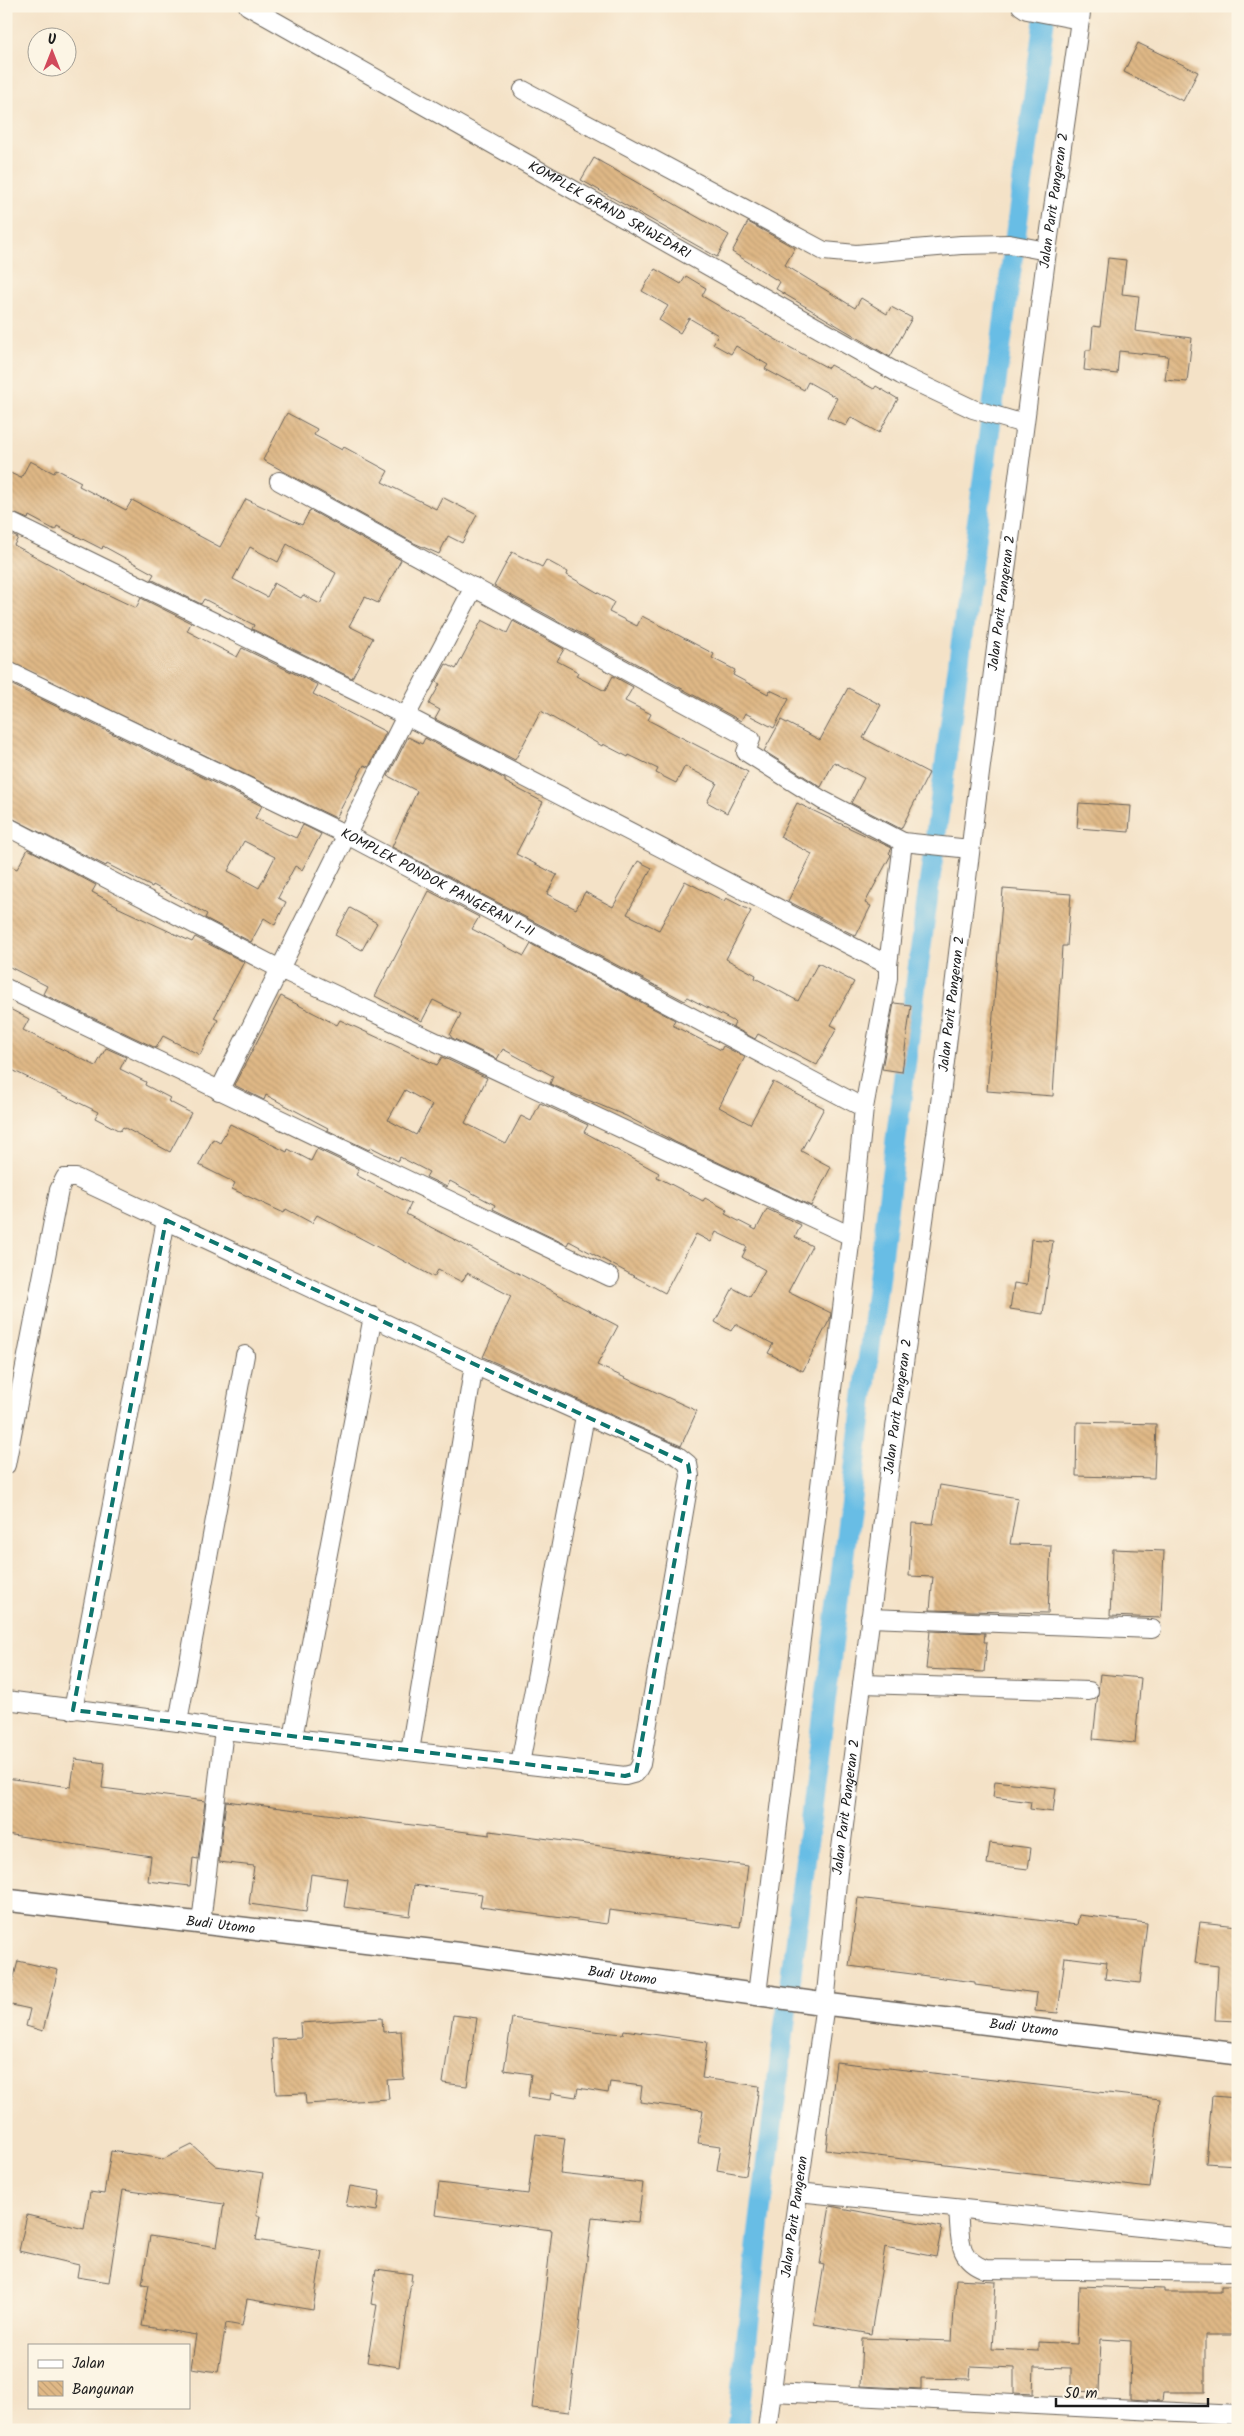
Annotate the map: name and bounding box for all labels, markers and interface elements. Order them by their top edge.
north arrow [28,28,78,78]
text: U [48,29,57,51]
street label: Jalan Parit Pangeran 2 [1034,131,1075,270]
street label: KOMPLEK GRAND SRIWEDARI [524,155,695,265]
street label: Jalan Parit Pangeran 2 [982,534,1021,672]
street label: KOMPLEK PONDOK PANGERAN I-II [337,823,538,943]
street label: Jalan Parit Pangeran 2 [933,935,971,1073]
street label: Jalan Parit Pangeran 2 [878,1337,918,1476]
street label: Jalan Parit Pangeran 2 [827,1738,866,1876]
street label: Budi Utomo [185,1910,256,1940]
street label: Budi Utomo [586,1960,658,1992]
street label: Budi Utomo [988,2013,1060,2043]
street label: Jalan Parit Pangeran [775,2154,814,2279]
legend [28,2344,190,2408]
text: Jalan [72,2352,105,2376]
scale bar [1056,2376,1209,2408]
text: Bangunan [72,2378,134,2402]
text: 50 m [1064,2382,1098,2406]

